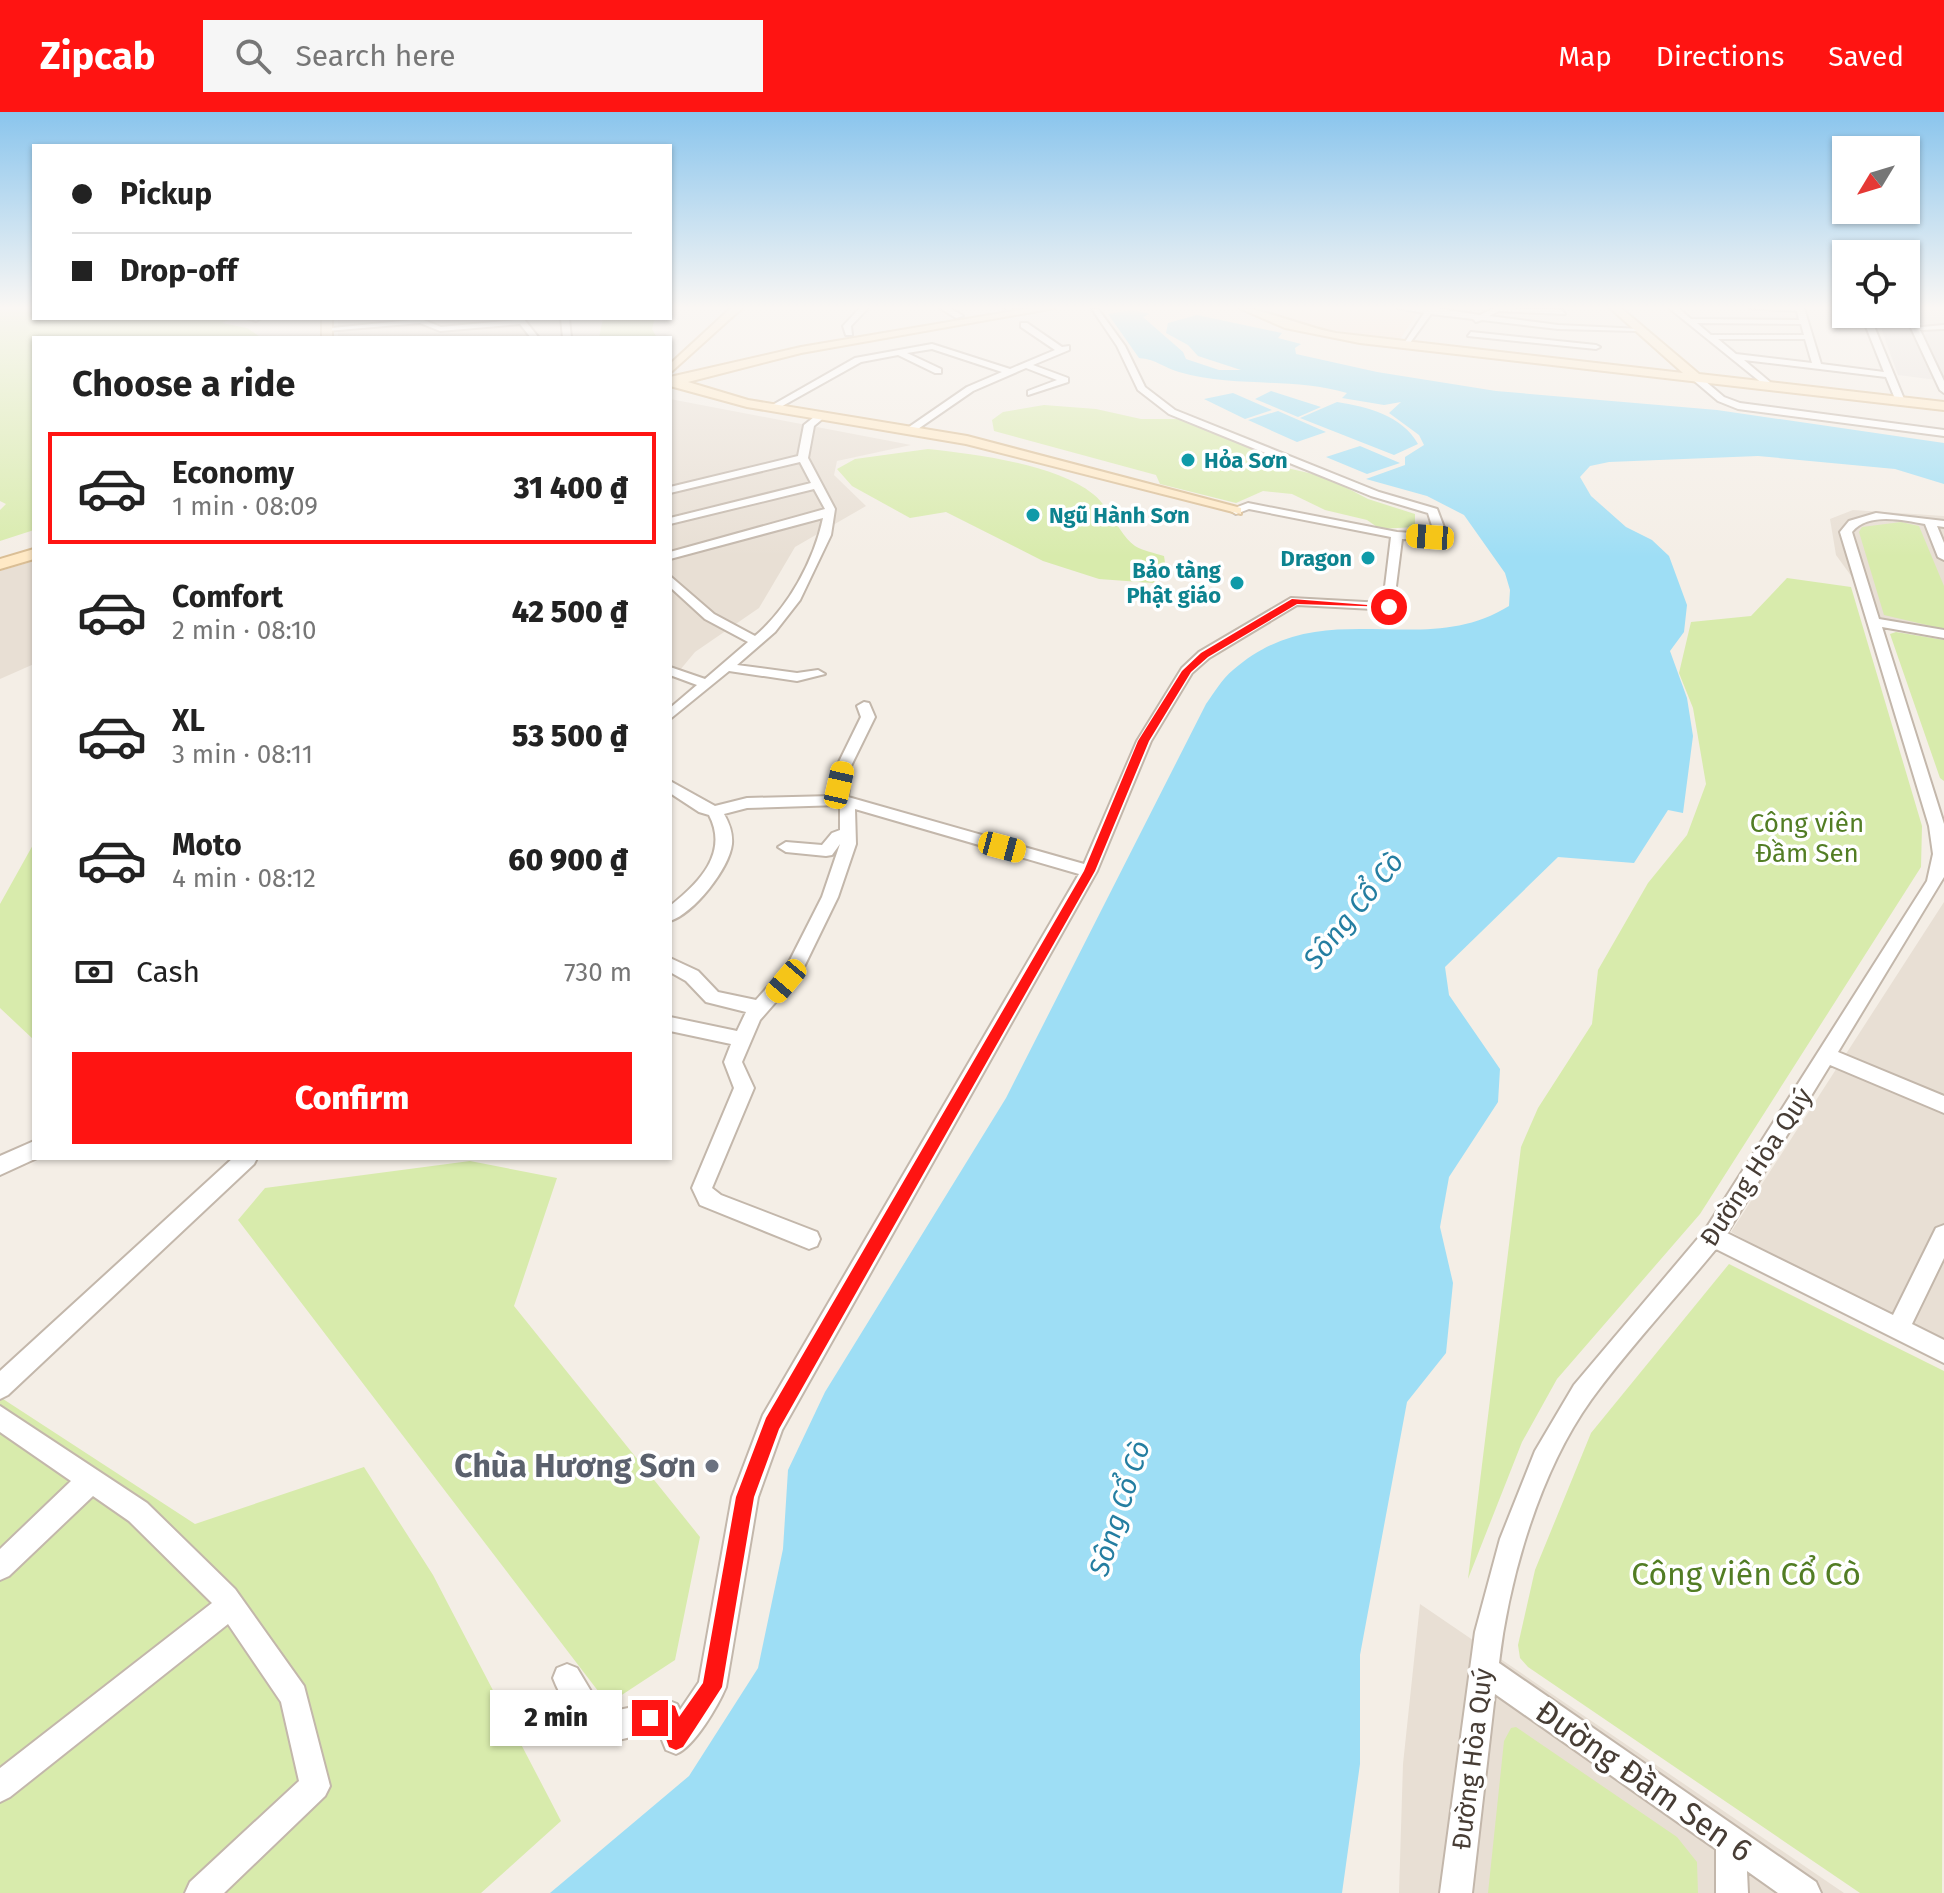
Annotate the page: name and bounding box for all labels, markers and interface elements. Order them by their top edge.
search box [203,20,763,92]
text: Zipcab [40,33,155,79]
icon: search [231,34,275,78]
text: Search here [295,38,456,74]
text: Map [1558,40,1612,73]
text: Directions [1656,40,1784,73]
text: Saved [1828,40,1904,73]
north arrow [1832,136,1920,224]
map controls [1832,136,1920,328]
text: Pickup [120,176,212,212]
button: locate [1832,240,1920,328]
text: Drop-off [120,253,237,289]
text: Choose a ride [72,362,295,406]
place label: Hỏa Sơn [1204,447,1288,474]
marker: Hỏa Sơn [1179,451,1197,469]
icon: car [76,452,148,524]
text: Economy [172,455,294,491]
text: 31 400 ₫ [514,470,628,506]
text: 1 min · 08:09 [172,491,318,522]
place label: Ngũ Hành Sơn [1049,502,1190,529]
marker: Ngũ Hành Sơn [1024,506,1042,524]
car [1405,523,1455,551]
place label: Dragon [1281,545,1352,572]
marker: Dragon [1359,549,1377,567]
place label: Bảo tàng Phật giáo [1127,557,1222,609]
marker: Bảo tàng Phật giáo [1228,574,1246,592]
icon: car [76,576,148,648]
text: Comfort [172,579,283,615]
route start [1371,589,1407,625]
text: 42 500 ₫ [512,594,628,630]
text: 2 min · 08:10 [172,615,316,646]
icon: car [76,700,148,772]
text: XL [172,703,205,739]
text: 53 500 ₫ [512,718,628,754]
text: 3 min · 08:11 [172,739,313,770]
car [822,759,856,811]
park label: Công viên Đầm Sen [1750,808,1864,869]
icon: car [76,824,148,896]
text: Moto [172,827,242,863]
car [976,829,1028,865]
text: 60 900 ₫ [508,842,628,878]
water label: Sông Cổ Cò [1295,845,1410,976]
text: 4 min · 08:12 [172,863,316,894]
icon: cash [72,950,116,994]
text: Cash [136,954,200,990]
car [761,955,811,1007]
text: 730 m [564,957,632,988]
button: Confirm [72,1052,632,1144]
street label: Đường Hòa Quý [1694,1082,1819,1252]
water label: Sông Cổ Cò [1081,1436,1157,1581]
place label: Chùa Hương Sơn [454,1447,696,1485]
marker: Chùa Hương Sơn [703,1457,721,1475]
park label: Công viên Cổ Cò [1631,1555,1861,1593]
street label: Đường Hòa Quý [1446,1666,1499,1852]
callout: 2 min [490,1690,622,1746]
street label: Đường Đầm Sen 6 [1528,1692,1760,1870]
route end [632,1700,668,1736]
text: 2 min [524,1702,588,1733]

